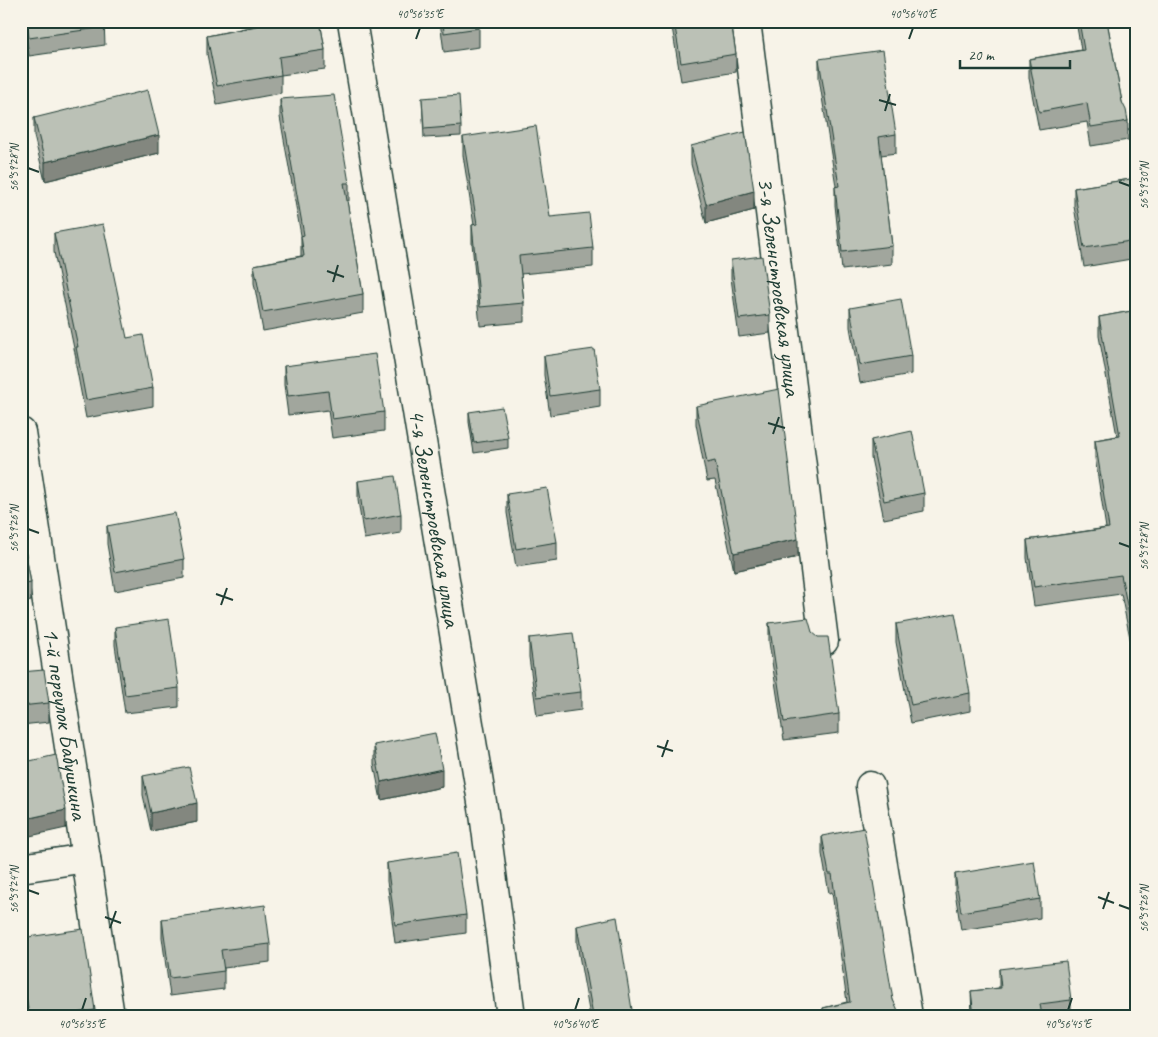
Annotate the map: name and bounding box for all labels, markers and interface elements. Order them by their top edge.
text: 40°56'35"E [397,6,445,22]
text: 40°56'40"E [890,6,938,22]
scale bar [960,38,1070,70]
text: 20 m [968,46,995,65]
text: 56°59'28"N [6,143,22,192]
text: 56°59'30"N [1136,161,1152,210]
street label: 3-я Зеленстроевская улица [751,176,808,400]
street label: 4-я Зеленстроевская улица [402,407,468,631]
text: 56°59'26"N [6,504,22,553]
text: 56°59'28"N [1136,522,1152,571]
street label: 1-й переулок Бабушкина [36,626,95,823]
text: 56°59'24"N [6,865,22,914]
text: 56°59'26"N [1136,884,1152,933]
text: 40°56'35"E [59,1016,107,1032]
text: 40°56'40"E [552,1016,600,1032]
text: 40°56'45"E [1045,1016,1093,1032]

